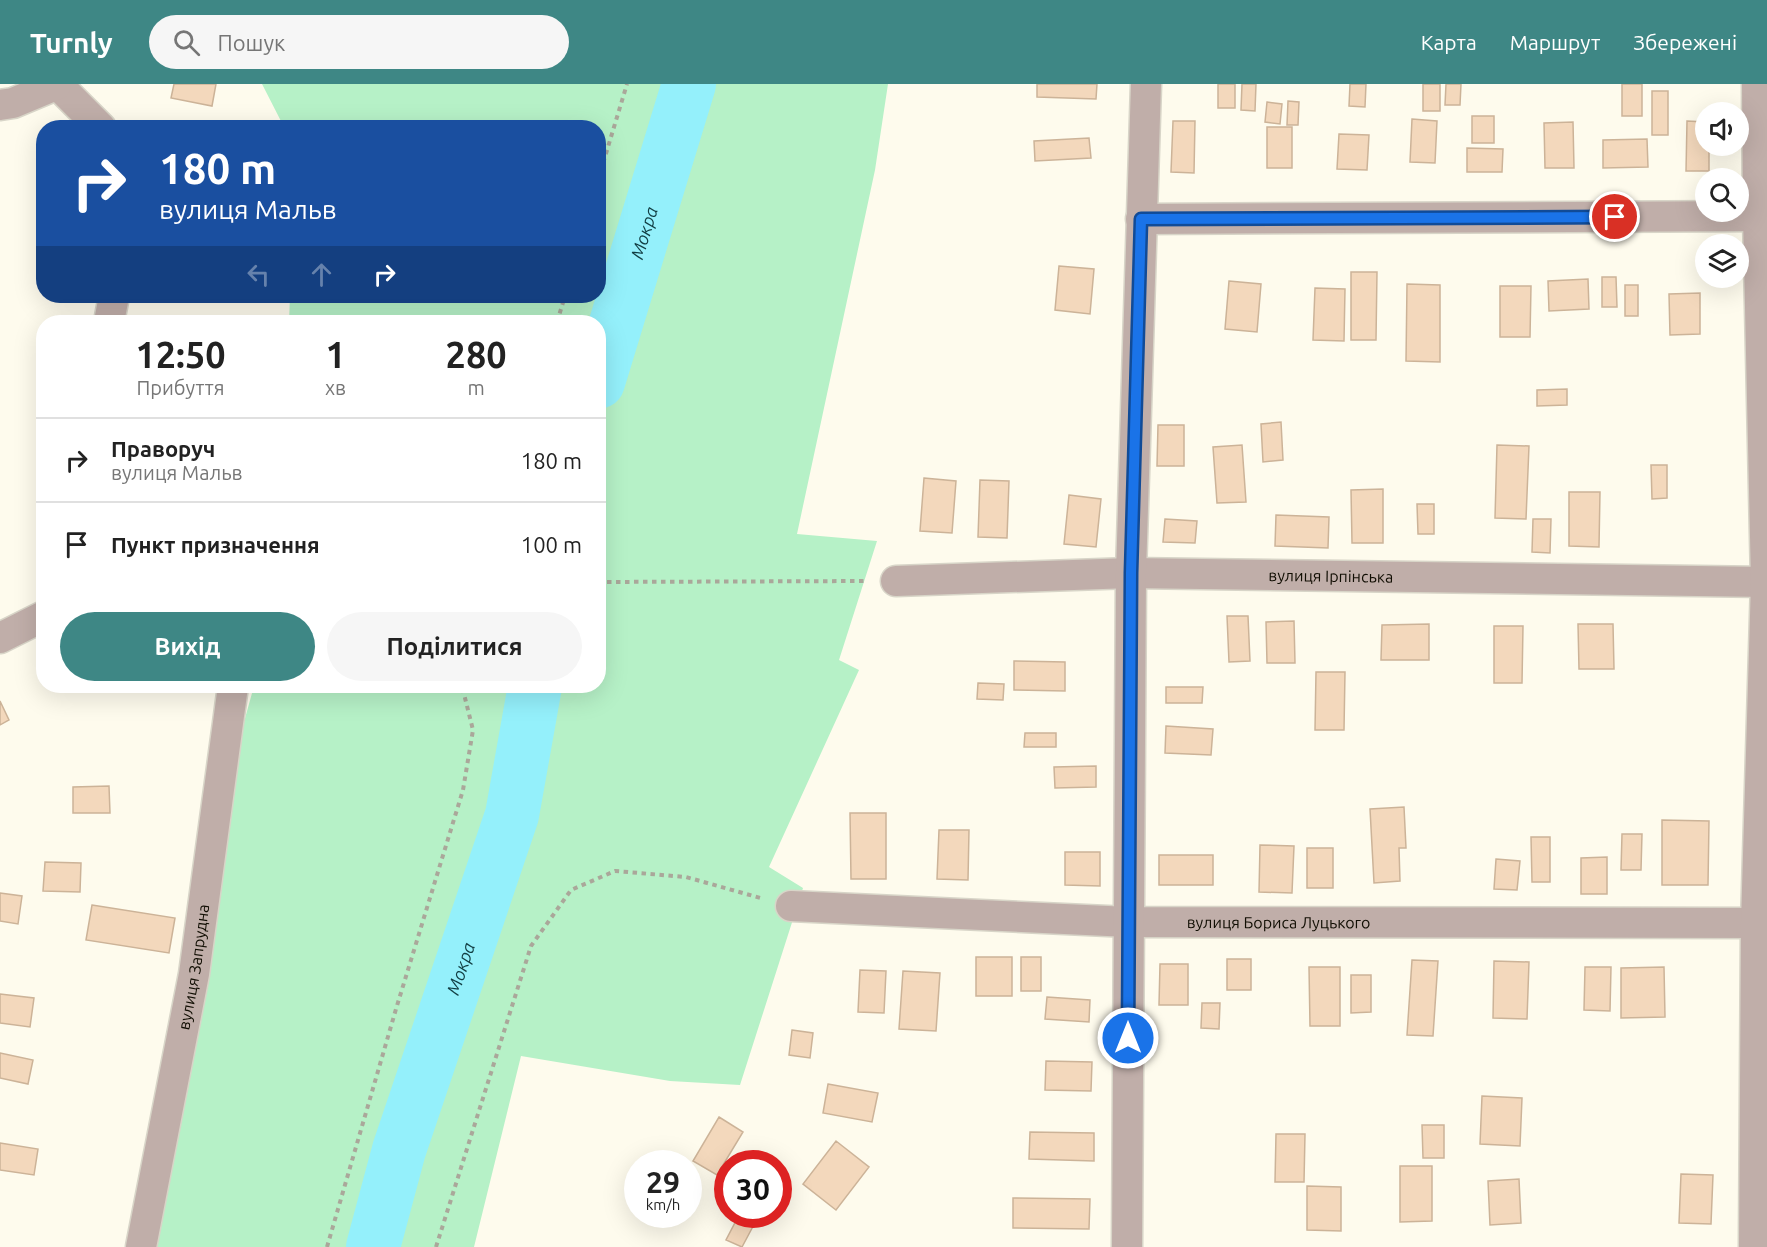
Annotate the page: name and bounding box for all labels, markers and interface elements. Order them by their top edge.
search box [149,15,569,69]
icon: search [170,26,203,59]
text: Turnly [30,27,113,58]
text: Пошук [218,30,285,55]
text: Карта [1421,30,1477,54]
text: Маршрут [1510,30,1600,54]
text: Збережені [1633,30,1737,54]
map controls [1695,102,1749,288]
button: sound [1695,102,1749,156]
icon: right [60,144,138,222]
text: 180 m [159,145,276,192]
button: search [1695,168,1749,222]
pin [1589,191,1640,242]
text: вулиця Мальв [159,194,337,224]
icon: arrive [1598,200,1631,233]
water label: Мокра [626,204,661,261]
button: layers [1695,234,1749,288]
icon: left [242,258,275,291]
icon: ahead [305,258,338,291]
icon: right [368,258,401,291]
text: 12:50 [135,334,226,375]
text: 1 [325,334,346,375]
text: 280 [446,334,507,375]
text: Прибуття [136,376,225,399]
text: хв [325,376,346,399]
text: m [467,376,485,399]
text: Праворуч [111,436,215,461]
icon: right [60,444,93,477]
text: 180 m [521,448,582,473]
text: вулиця Мальв [111,461,243,484]
icon: arrive [60,528,93,561]
text: Пункт призначення [111,532,320,557]
text: 100 m [521,532,582,557]
street label: вулиця Ірпінська [1268,566,1393,586]
button: Вихід [60,612,315,681]
button: Поділитися [327,612,582,681]
street label: вулиця Запрудна [174,903,212,1031]
street label: вулиця Бориса Луцького [1187,913,1370,931]
water label: Мокра [442,940,478,997]
position arrow [1096,1006,1160,1070]
speed limit sign: 30 [714,1150,792,1228]
text: 29 [646,1165,680,1199]
text: km/h [646,1196,680,1213]

